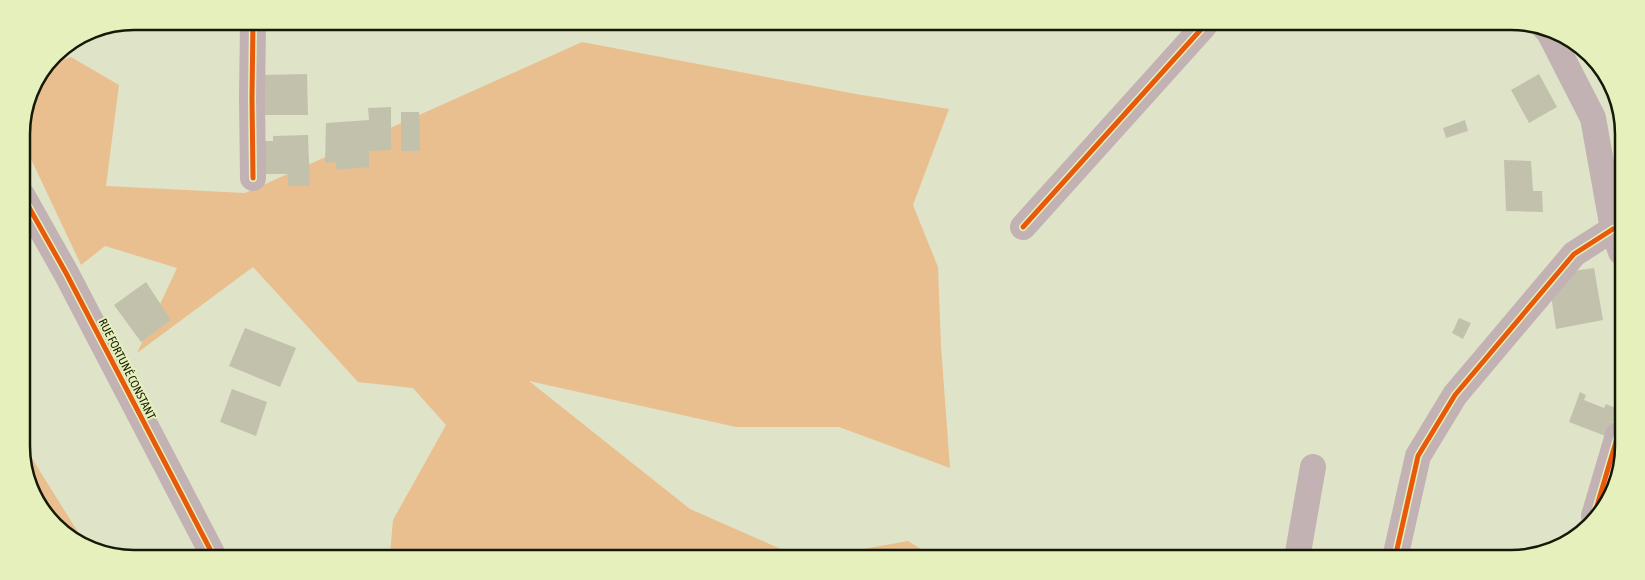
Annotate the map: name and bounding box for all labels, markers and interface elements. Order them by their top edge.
street label: RUE FORTUNÉ CONSTANT [96,316,159,422]

